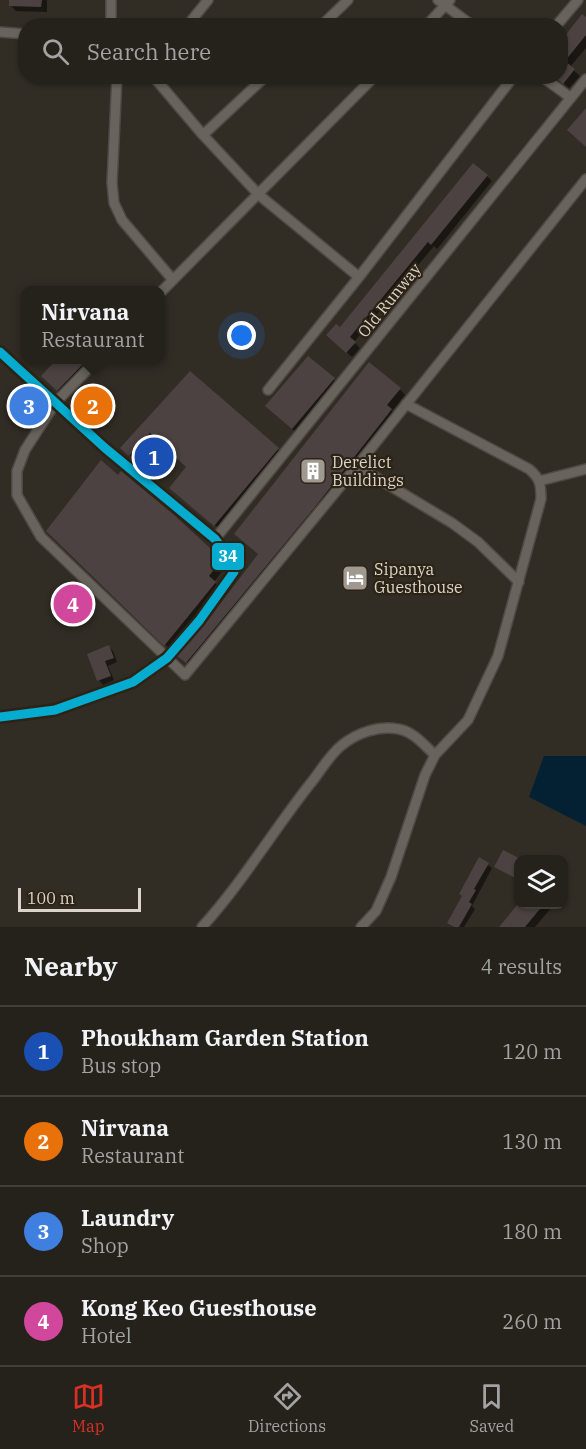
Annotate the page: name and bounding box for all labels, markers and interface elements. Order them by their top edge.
search box [18,18,568,84]
icon: search [39,35,72,68]
text: Search here [87,37,211,66]
street label: Old Runway [353,258,425,341]
popup [21,286,165,364]
text: Nirvana [41,297,129,326]
your location [227,321,256,350]
text: Restaurant [41,326,145,353]
pin: 3 [9,384,48,428]
pin: 2 [74,384,112,428]
pin: 1 [134,434,174,480]
place label: Derelict Buildings [332,452,404,490]
building icon: Derelict Buildings [298,456,328,486]
line badge: 34 [211,542,245,571]
text: 34 [218,546,238,566]
place label: Sipanya Guesthouse [374,559,463,597]
hotel icon: Sipanya Guesthouse [340,563,370,593]
pin: 4 [54,582,92,626]
map controls [514,855,568,909]
button: layers [514,855,568,909]
scale bar [18,885,141,912]
text: 100 m [27,888,75,908]
text: Nearby [24,949,118,983]
text: 4 results [481,953,562,980]
text: Phoukham Garden Station [81,1023,369,1052]
text: 1 [38,1038,50,1065]
text: 120 m [502,1038,562,1065]
text: Bus stop [81,1052,161,1079]
text: Nirvana [81,1113,169,1142]
text: 2 [38,1128,50,1155]
text: 130 m [502,1128,562,1155]
text: Restaurant [81,1142,184,1169]
text: Laundry [81,1203,174,1232]
text: 3 [38,1218,50,1245]
text: 180 m [502,1218,562,1245]
text: Shop [81,1232,129,1259]
text: Kong Keo Guesthouse [81,1293,317,1322]
text: 4 [38,1308,50,1335]
text: 260 m [502,1308,562,1335]
text: Hotel [81,1322,132,1349]
tab: Map [72,1380,105,1436]
tab: Directions [248,1380,326,1436]
tab: Saved [469,1380,514,1436]

